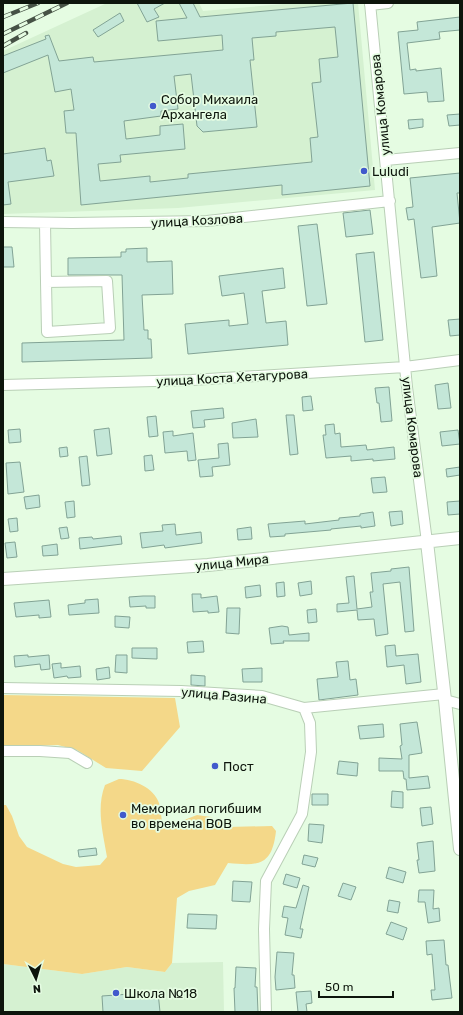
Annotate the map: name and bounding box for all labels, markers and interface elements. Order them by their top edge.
street label: улица Комарова [368,54,393,156]
place label: Собор Михаила Архангела [161,92,258,122]
marker: Собор Михаила Архангела [148,101,158,111]
place label: Luludi [372,164,409,179]
marker: Luludi [359,166,369,176]
street label: улица Козлова [151,211,243,230]
street label: улица Коста Хетагурова [156,366,308,389]
street label: улица Комарова [399,376,426,478]
street label: улица Мира [195,551,270,574]
street label: улица Разина [181,684,267,707]
place label: Пост [223,759,254,774]
marker: Пост [210,761,220,771]
place label: Мемориал погибшим во времена ВОВ [131,801,262,831]
marker: Мемориал погибшим во времена ВОВ [118,810,128,820]
north arrow [16,959,56,999]
scale bar [319,973,393,999]
text: 50 m [325,980,353,994]
text: N [32,982,41,995]
place label: Школа №18 [124,986,197,1001]
marker: Школа №18 [111,988,121,998]

